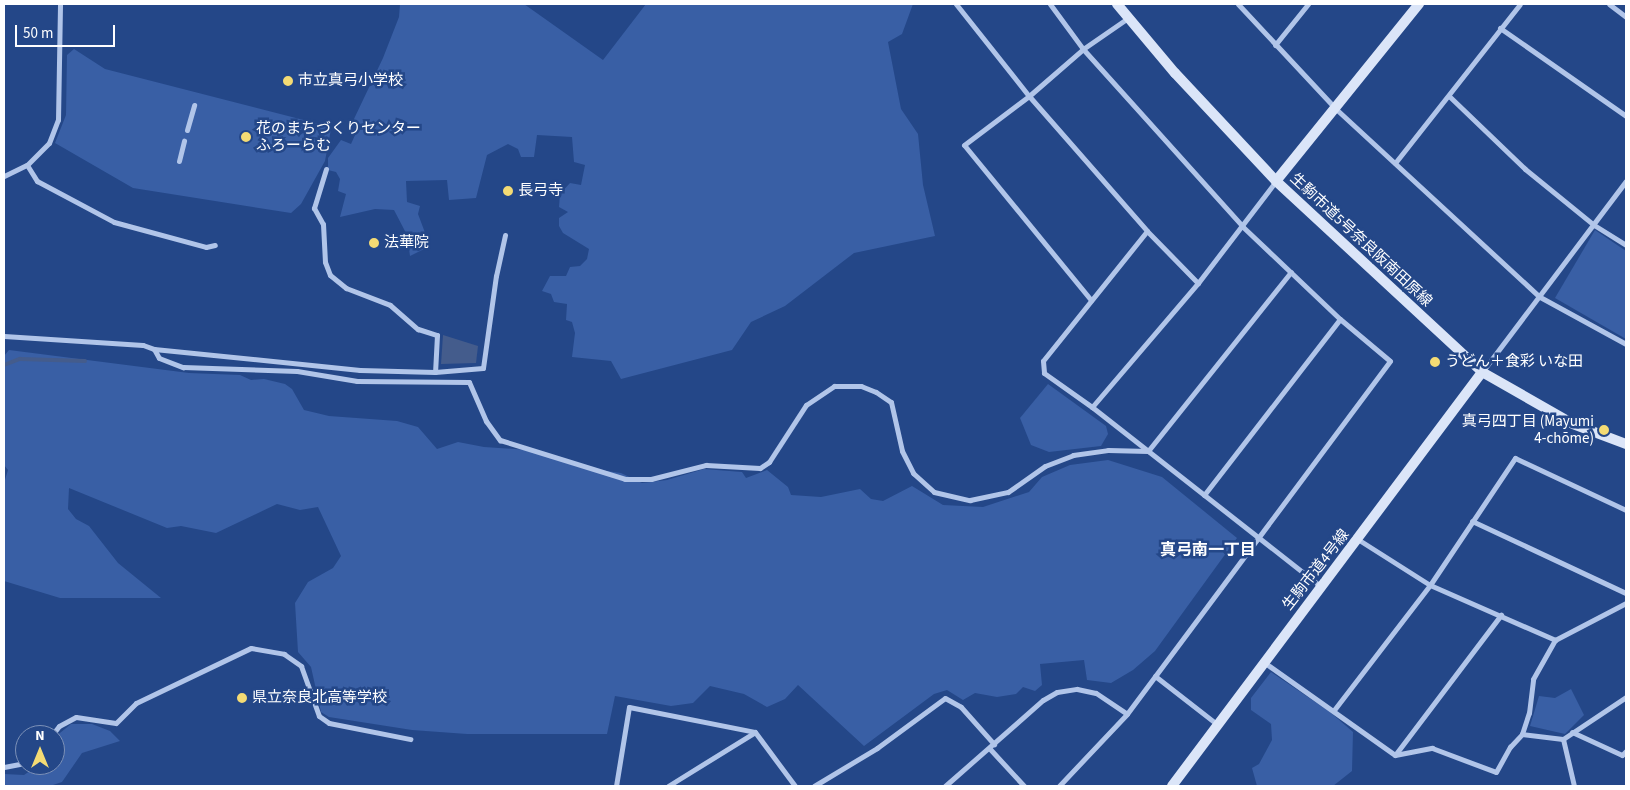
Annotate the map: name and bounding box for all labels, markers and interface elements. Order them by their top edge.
scale bar [18,15,118,47]
text: 50 m [23,23,53,44]
place label: 市立真弓小学校 [298,72,403,90]
marker: 市立真弓小学校 [282,75,294,87]
place label: 花のまちづくりセンター ふろーらむ [256,119,421,154]
marker: 花のまちづくりセンター ふろーらむ [240,131,252,143]
street label: 生駒市道5号奈良阪南田原線 [1286,169,1436,311]
place label: 長弓寺 [518,182,563,200]
marker: 長弓寺 [502,185,514,197]
place label: 法華院 [384,234,429,252]
marker: 法華院 [368,237,380,249]
place label: うどん＋食彩 いな田 [1445,353,1583,371]
marker: うどん＋食彩 いな田 [1429,356,1441,368]
place label: 真弓四丁目 (Mayumi 4-chōme) [1462,412,1594,447]
marker: 真弓四丁目 (Mayumi 4-chōme) [1598,424,1610,436]
street label: 生駒市道4号線 [1279,526,1353,614]
district label: 真弓南一丁目 [1160,540,1256,560]
place label: 県立奈良北高等学校 [252,689,387,707]
marker: 県立奈良北高等学校 [236,692,248,704]
north arrow [15,725,65,775]
text: N [35,726,45,746]

